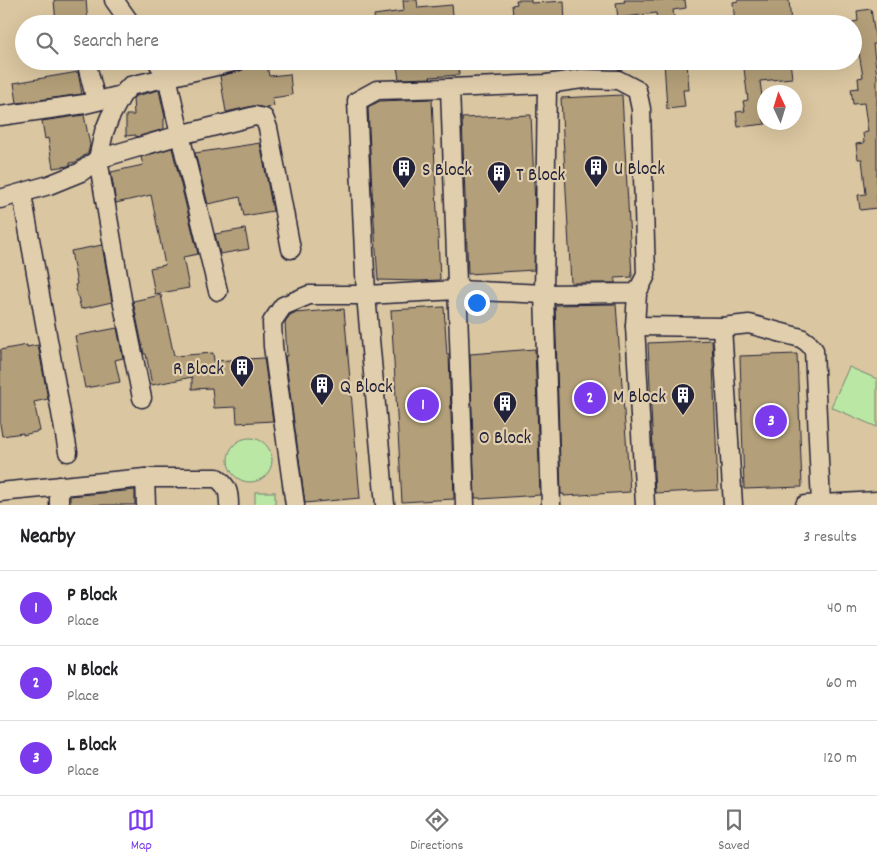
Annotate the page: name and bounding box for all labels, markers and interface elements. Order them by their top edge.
search box [15,15,862,70]
icon: search [33,29,61,57]
text: Search here [73,29,159,56]
north arrow [757,85,802,130]
building icon: U Block [583,154,609,188]
building icon: S Block [391,155,417,189]
place label: U Block [614,157,665,184]
place label: S Block [422,158,472,185]
building icon: T Block [486,160,512,194]
place label: T Block [516,163,566,190]
your location [464,290,490,316]
building icon: R Block [229,354,255,388]
place label: R Block [173,357,224,384]
building icon: Q Block [309,372,335,406]
place label: Q Block [340,375,393,402]
pin: 2 [574,379,606,417]
building icon: M Block [670,382,696,416]
place label: M Block [613,385,666,412]
pin: 1 [407,386,439,424]
building icon: O Block [492,390,518,424]
pin: 3 [755,402,787,440]
place label: O Block [479,426,532,453]
text: Nearby [20,523,75,553]
text: 3 results [803,526,857,549]
text: P Block [67,583,117,610]
text: 1 [34,597,38,620]
text: 40 m [827,597,857,620]
text: Place [67,610,99,633]
text: N Block [67,658,118,685]
text: 2 [33,672,40,695]
text: 60 m [826,672,857,695]
text: Place [67,685,99,708]
text: L Block [67,733,117,760]
text: 3 [32,747,40,770]
text: 120 m [823,747,857,770]
text: Place [67,760,99,783]
tab: Map [127,806,155,856]
tab: Directions [410,806,463,856]
tab: Saved [718,806,750,856]

